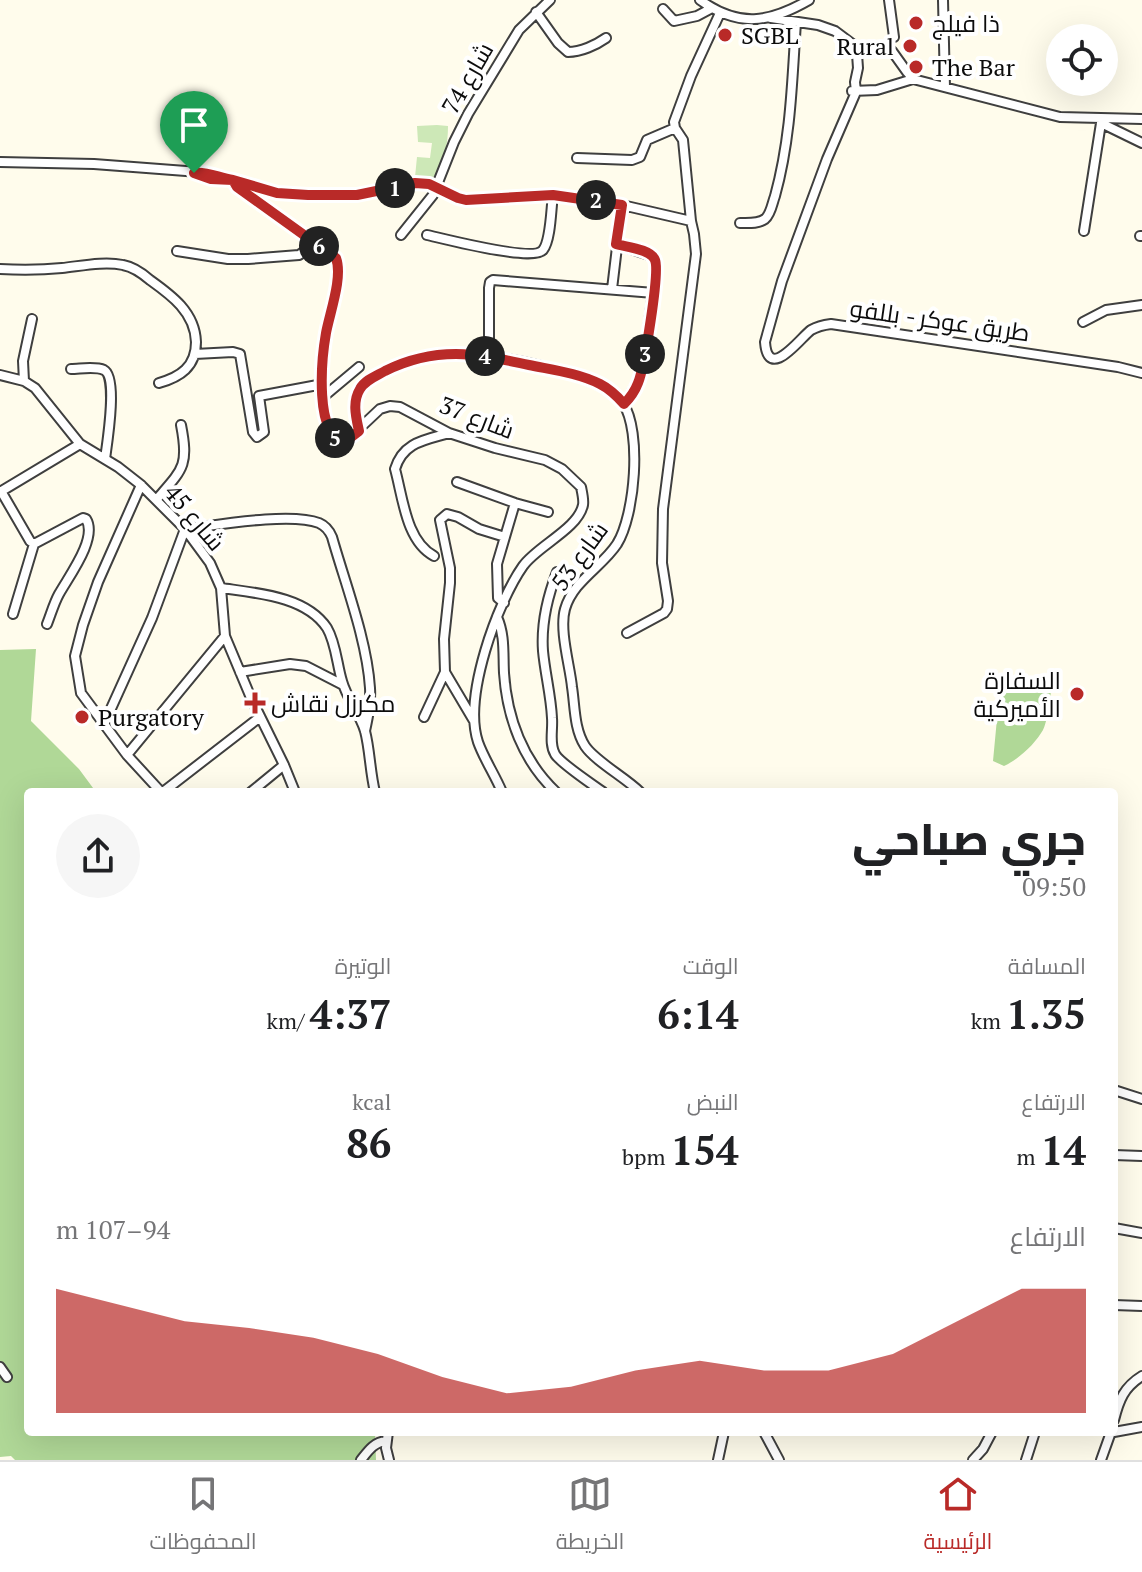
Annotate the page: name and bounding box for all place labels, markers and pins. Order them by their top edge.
place label: ذا فيلج [932,7,1000,40]
marker: ذا فيلج [907,14,925,32]
place label: SGBL [741,19,798,51]
marker: SGBL [716,26,734,44]
place label: Rural [836,30,894,62]
marker: Rural [901,37,919,55]
place label: The Bar [932,51,1016,83]
marker: The Bar [907,58,925,76]
pin [160,91,228,173]
pin: 1 [375,168,415,208]
pin: 2 [576,180,616,220]
pin: 6 [299,226,339,266]
pin: 3 [625,334,665,374]
pin: 4 [465,336,505,376]
pin: 5 [315,418,355,458]
place label: السفارة الأميركية [973,664,1061,724]
marker: السفارة الأميركية [1068,685,1086,703]
place label: مكرزل نقاش [271,687,395,719]
marker: مكرزل نقاش [246,694,264,712]
place label: Purgatory [98,701,205,733]
marker: Purgatory [73,708,91,726]

